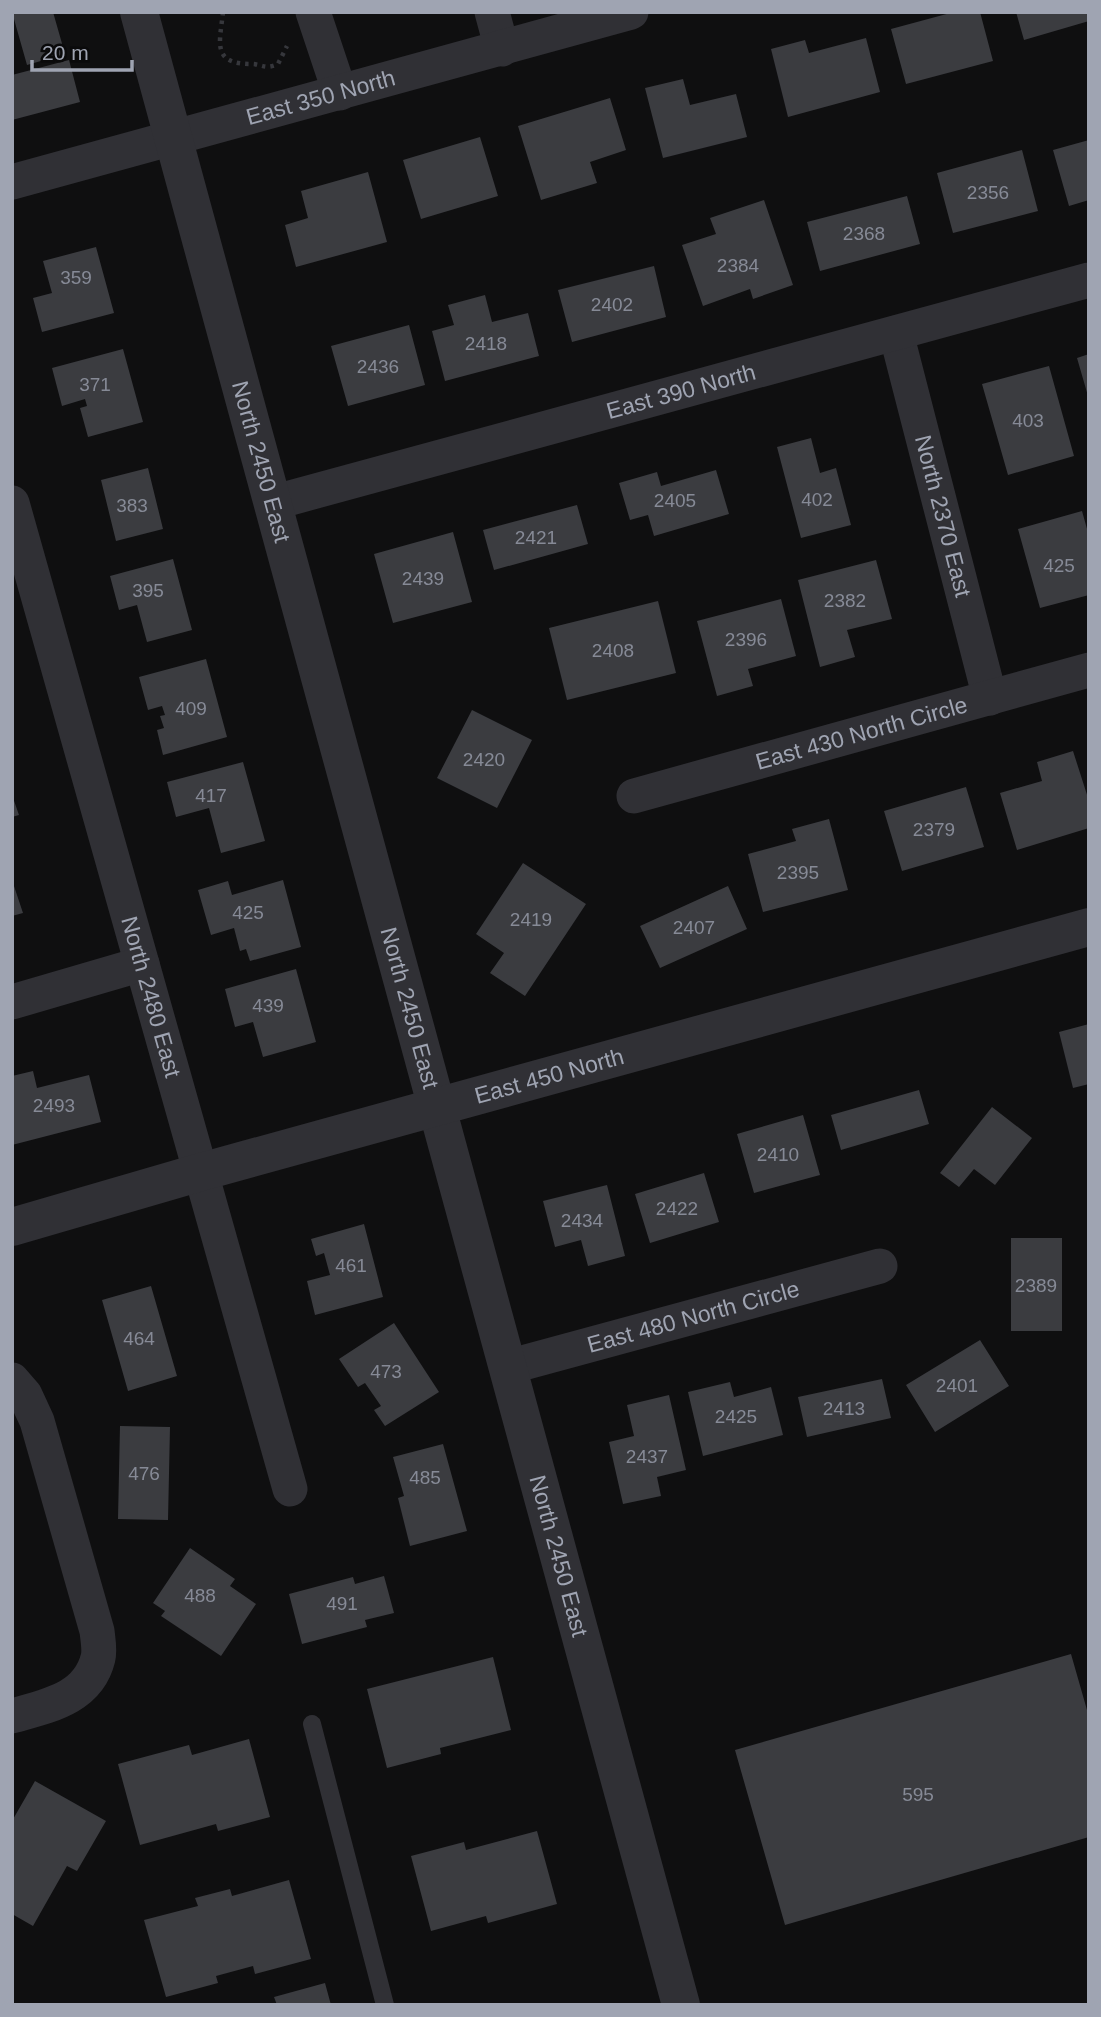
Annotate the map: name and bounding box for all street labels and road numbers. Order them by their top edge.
street label: East 350 North [243,64,398,130]
street label: East 390 North [604,359,758,424]
street label: North 2450 East [227,378,296,546]
street label: North 2370 East [910,432,977,600]
street label: East 430 North Circle [753,691,970,775]
street label: North 2480 East [116,913,186,1081]
street label: North 2450 East [375,924,444,1092]
street label: East 450 North [472,1043,627,1109]
street label: East 480 North Circle [584,1275,802,1358]
street label: North 2450 East [525,1472,593,1640]

